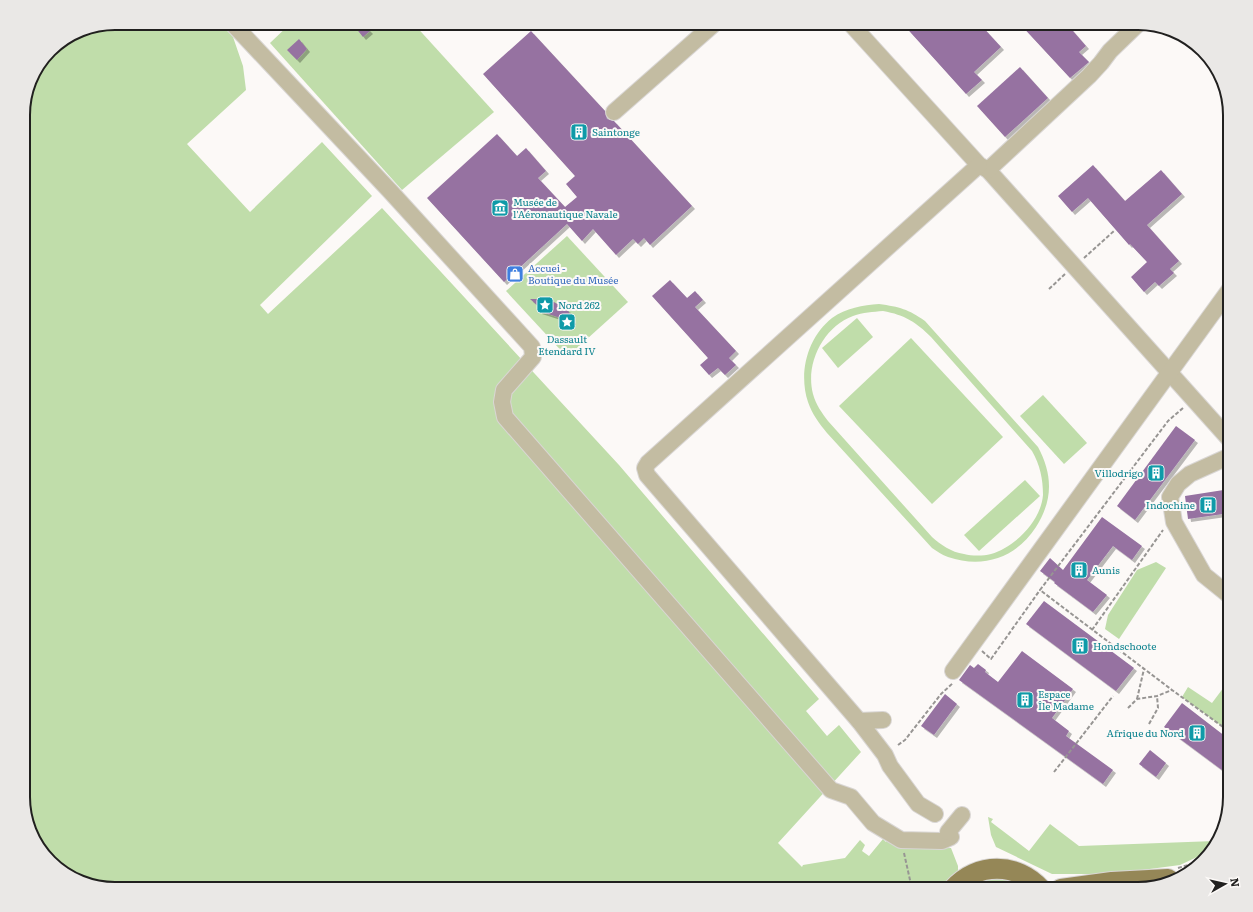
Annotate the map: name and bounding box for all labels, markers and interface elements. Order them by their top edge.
building icon: Saintonge [569,122,589,142]
place label: Saintonge [592,124,640,139]
place label: Musée de l'Aéronautique Navale [513,194,618,221]
museum icon: Musée de l'Aéronautique Navale [490,198,510,218]
place label: Accuei - Boutique du Musée [528,260,618,287]
shop icon: Accuei - Boutique du Musée [505,264,525,284]
place icon: Nord 262 [535,295,555,315]
place label: Nord 262 [558,297,600,312]
place icon: Dassault Etendard IV [557,312,577,332]
place label: Dassault Etendard IV [538,331,596,358]
building icon: Villodrigo [1146,463,1166,483]
place label: Villodrigo [1095,465,1143,480]
building icon: Indochine [1198,495,1218,515]
place label: Indochine [1146,497,1195,512]
building icon: Aunis [1069,560,1089,580]
place label: Aunis [1092,562,1120,577]
building icon: Hondschoote [1070,636,1090,656]
place label: Hondschoote [1093,638,1156,653]
place label: Espace Île Madame [1038,686,1094,713]
building icon: Espace Île Madame [1015,690,1035,710]
building icon: Afrique du Nord [1187,723,1207,743]
place label: Afrique du Nord [1107,725,1184,740]
north arrow [1205,864,1245,904]
text: N [1227,877,1244,888]

